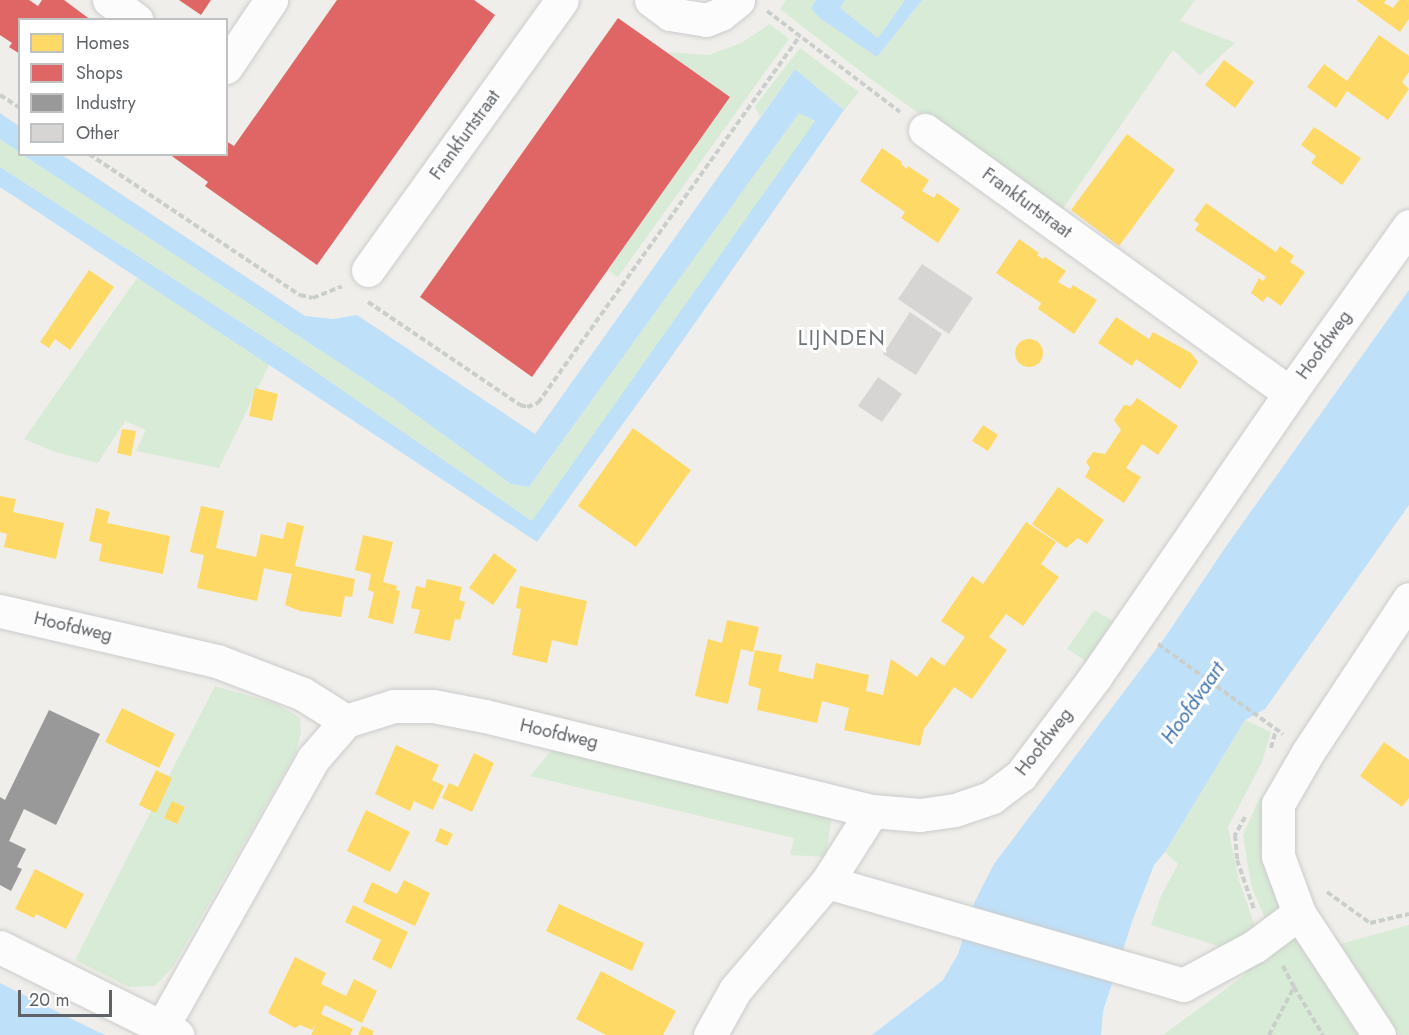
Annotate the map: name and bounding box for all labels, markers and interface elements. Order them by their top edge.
legend [18,18,228,156]
text: Homes [76,30,129,56]
text: Shops [76,60,123,86]
street label: Frankfurtstraat [425,86,505,184]
text: Industry [76,90,136,116]
text: Other [76,120,119,146]
street label: Frankfurtstraat [978,163,1076,243]
street label: Hoofdweg [1292,307,1356,383]
district label: LIJNDEN [798,325,886,351]
street label: Hoofdweg [32,608,114,646]
water label: Hoofdvaart [1156,658,1230,748]
street label: Hoofdweg [1011,704,1077,780]
street label: Hoofdweg [518,715,600,753]
scale bar [21,978,116,1016]
text: 20 m [29,987,69,1013]

